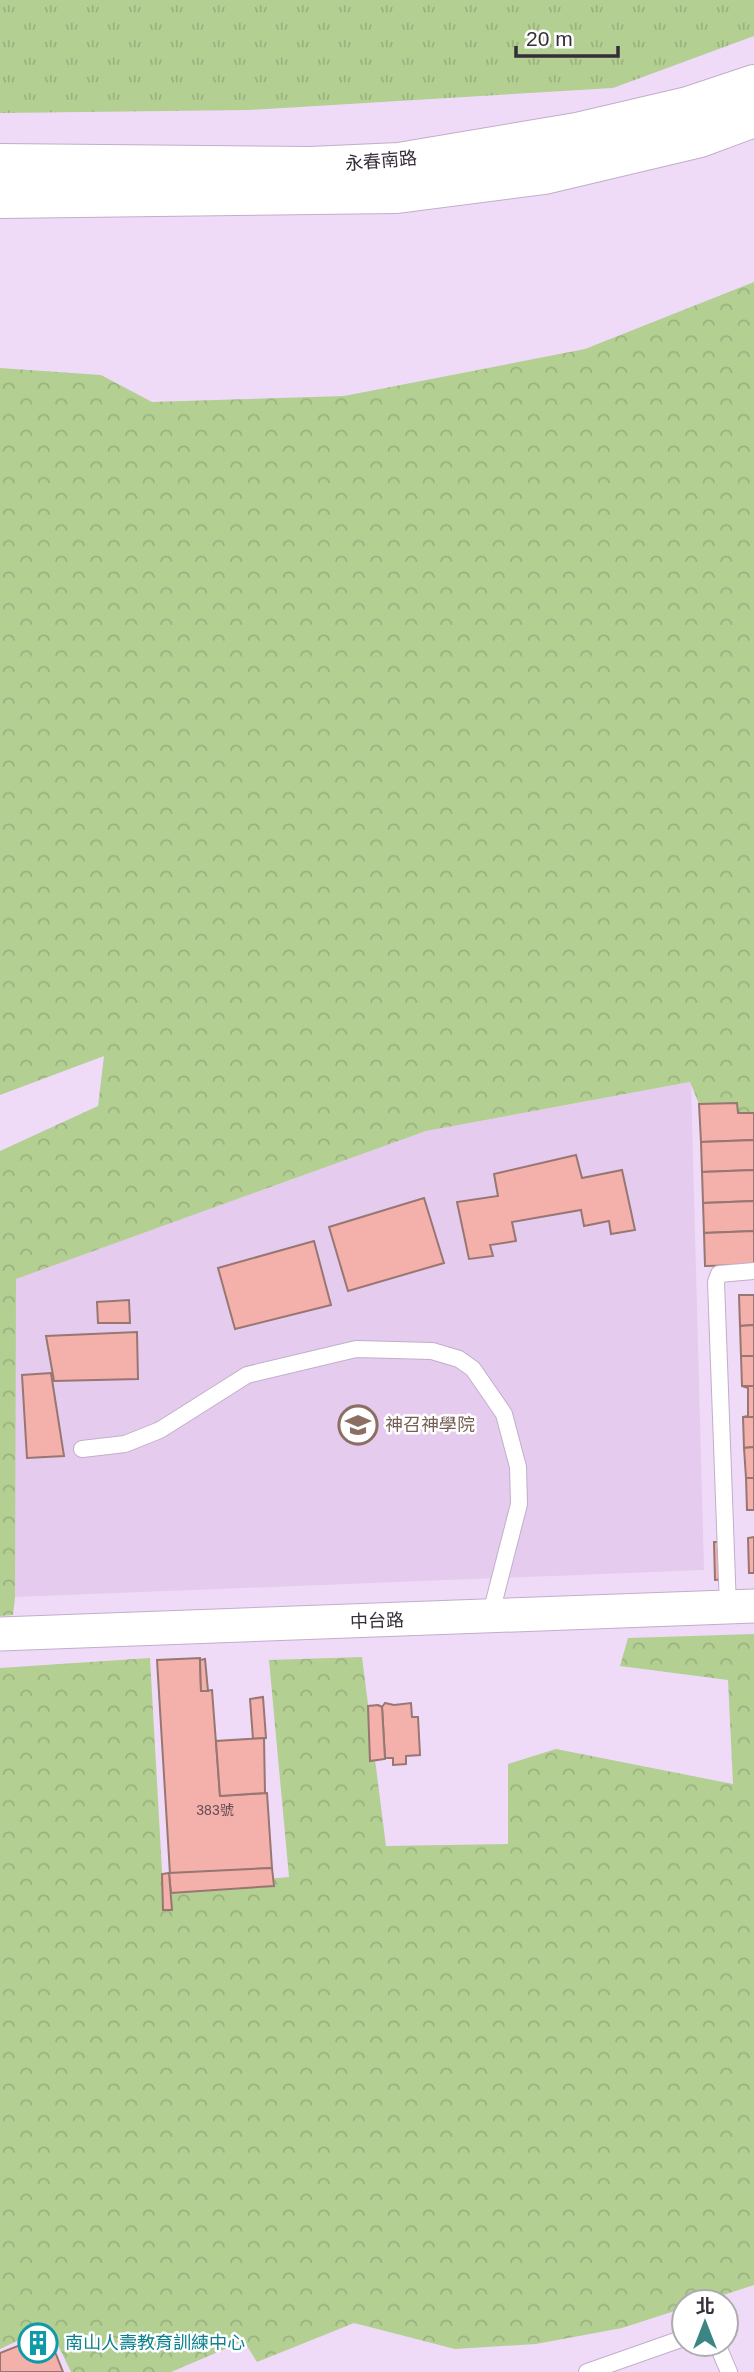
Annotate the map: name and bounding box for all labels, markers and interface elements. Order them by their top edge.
scale bar [516,14,618,58]
text: 20 m [526,27,573,50]
street label: 永春南路 [344,148,418,174]
school or university icon: 神召神學院 [337,1404,379,1446]
place label: 神召神學院 [385,1415,475,1435]
street label: 中台路 [350,1610,404,1632]
house number: 383號 [196,1802,234,1818]
north arrow [670,2288,740,2358]
text: 北 [695,2296,715,2317]
building icon: 南山人壽教育訓練中心 [17,2322,59,2364]
place label: 南山人壽教育訓練中心 [65,2333,245,2353]

